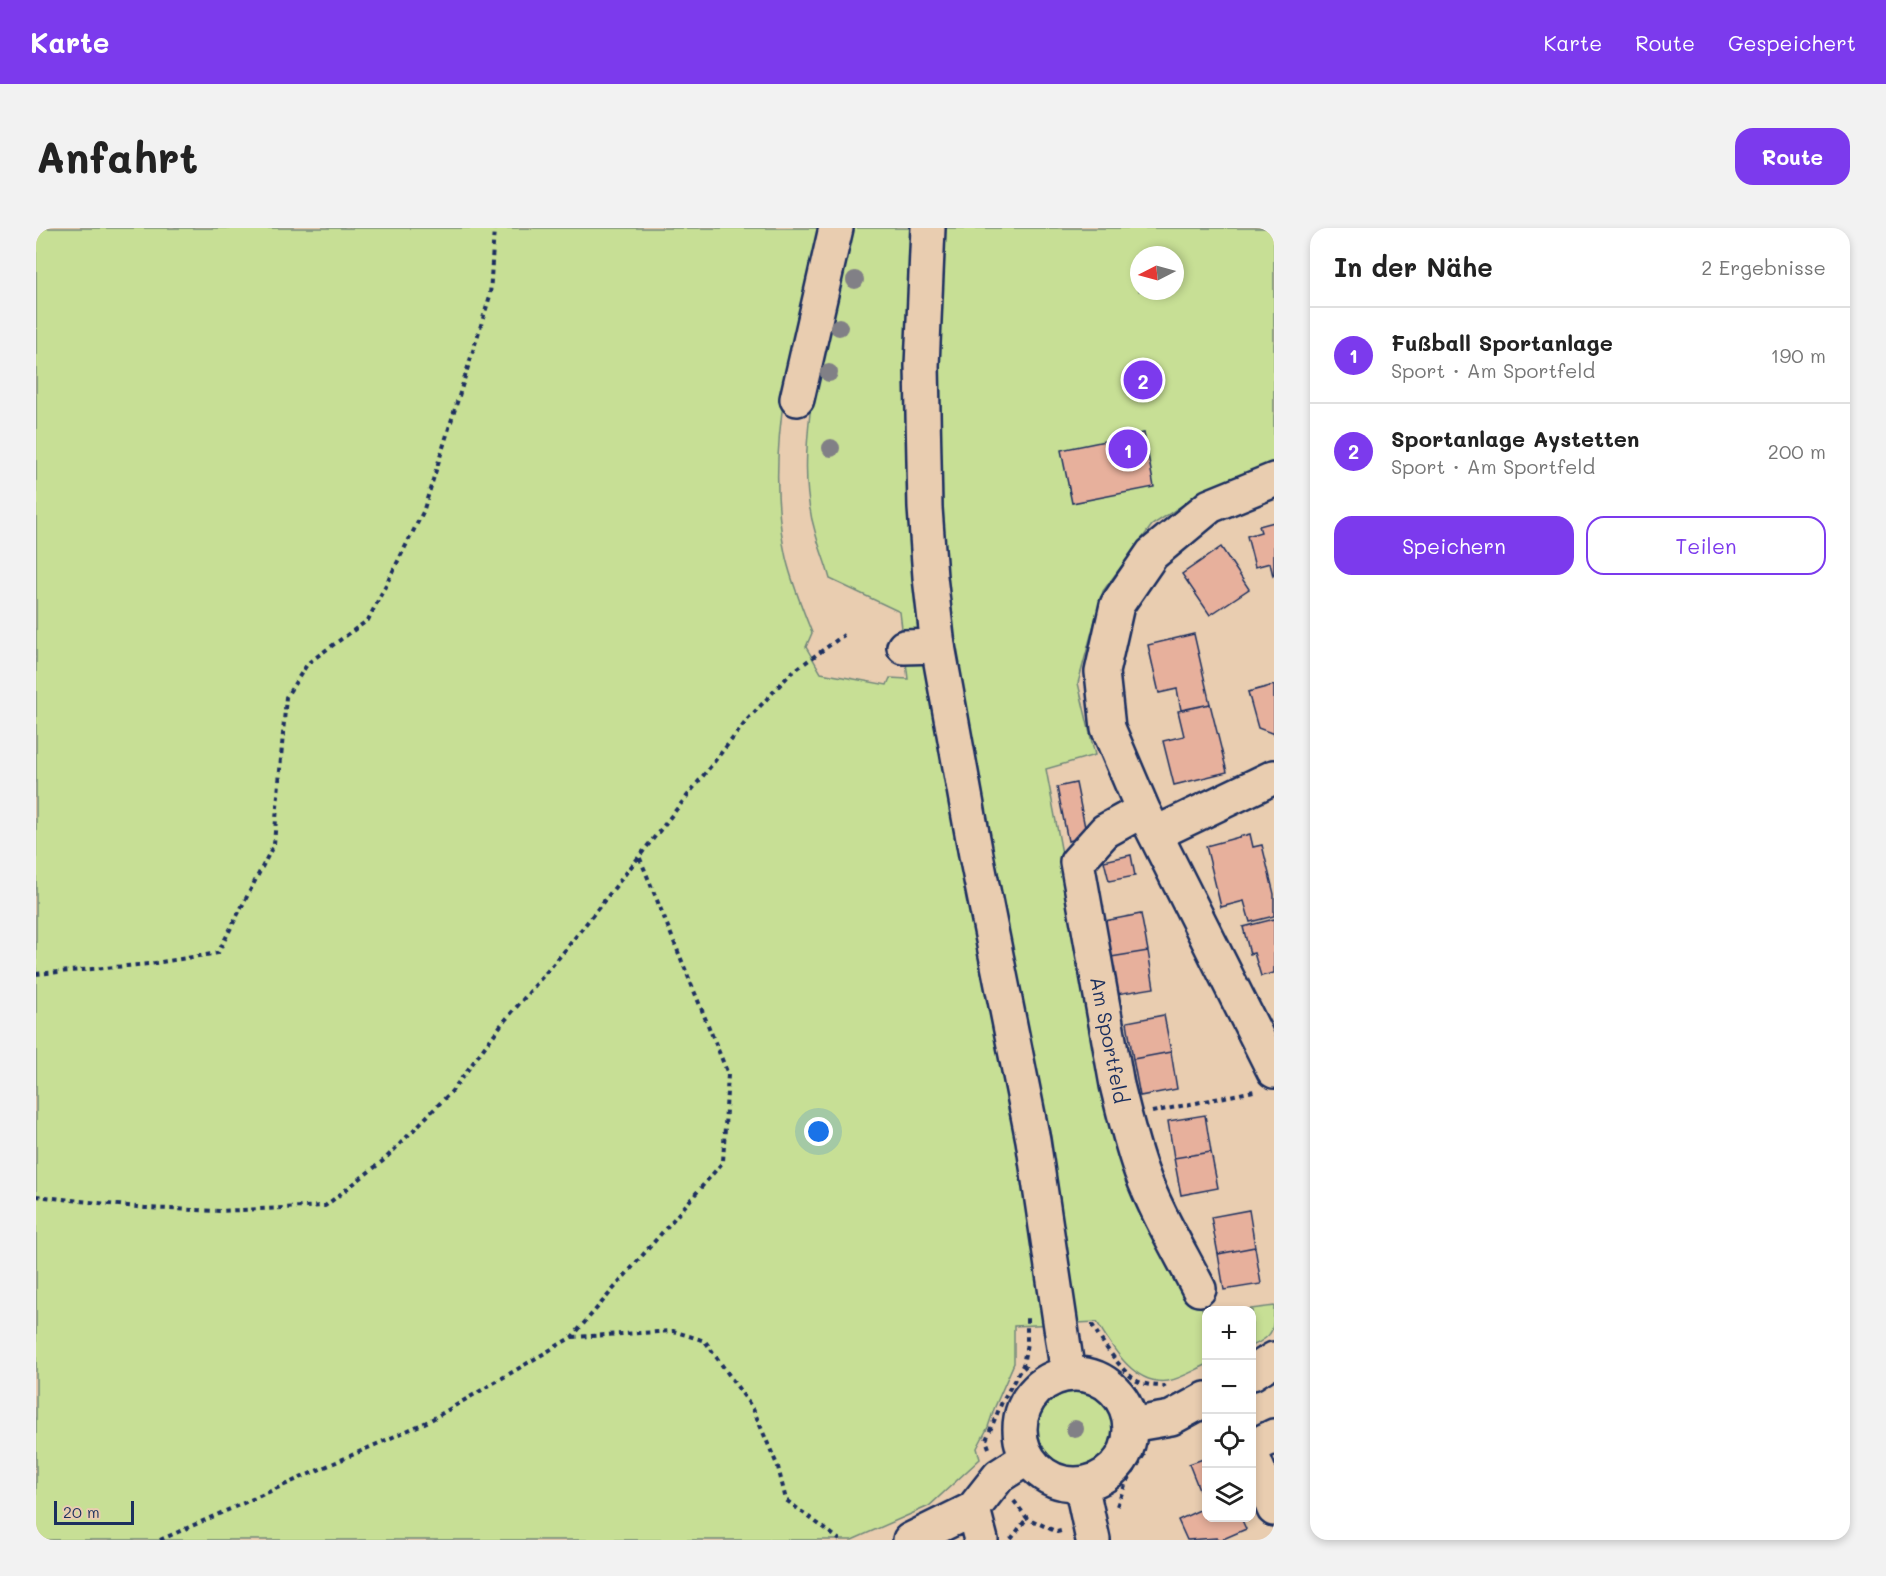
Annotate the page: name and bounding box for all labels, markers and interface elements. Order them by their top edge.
text: Karte [30,24,109,60]
text: Karte [1544,29,1602,56]
text: Route [1635,29,1695,56]
text: Gespeichert [1728,29,1856,56]
button: Route [1735,128,1850,185]
text: Anfahrt [36,129,198,184]
north arrow [1130,246,1184,300]
text: In der Nähe [1334,250,1493,284]
text: 2 Ergebnisse [1701,254,1826,280]
text: Fußball Sportanlage [1391,328,1613,357]
text: 1 [1349,342,1358,368]
text: 190 m [1771,342,1826,368]
text: Sport · Am Sportfeld [1391,357,1595,383]
pin: 2 [1124,358,1162,402]
text: Sportanlage Aystetten [1391,424,1639,453]
pin: 1 [1108,426,1148,472]
text: 2 [1348,438,1359,464]
text: 200 m [1768,438,1826,464]
text: Sport · Am Sportfeld [1391,453,1595,479]
button: Speichern [1334,516,1574,575]
button: Teilen [1586,516,1826,575]
street label: Am Sportfeld [1085,974,1135,1105]
your location [804,1117,833,1146]
map controls [1202,1306,1256,1522]
button: + [1202,1306,1256,1360]
button: − [1202,1360,1256,1414]
button: locate [1202,1414,1256,1468]
button: layers [1202,1468,1256,1522]
scale bar [54,1498,134,1526]
text: 20 m [63,1501,100,1522]

